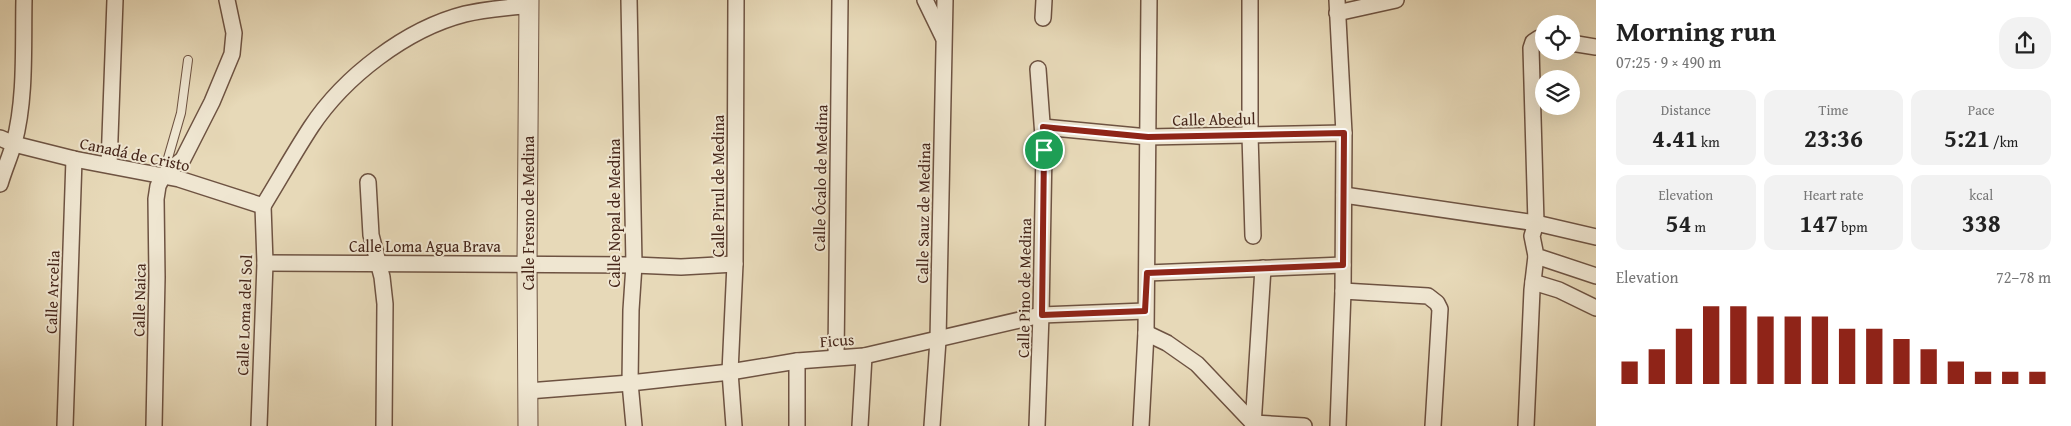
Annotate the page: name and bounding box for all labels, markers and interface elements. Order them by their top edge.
text: Morning run [1616,10,1776,51]
map controls [1535,15,1580,115]
button: locate [1535,15,1580,60]
button: share [1999,17,2051,69]
text: 07:25 · 9 × 490 m [1616,50,1721,74]
button: layers [1535,70,1580,115]
text: Distance [1661,100,1711,120]
text: Time [1819,100,1848,120]
text: Pace [1968,100,1995,120]
street label: Calle Ócalo de Medina [807,104,833,252]
street label: Calle Abedul [1172,106,1256,132]
street label: Calle Pirul de Medina [706,114,730,257]
text: 4.41 [1652,120,1698,156]
text: 23:36 [1804,120,1863,156]
text: 5:21 [1944,120,1990,156]
pin [1023,129,1065,171]
street label: Canadá de Cristo [78,131,192,177]
text: km [1698,132,1720,152]
text: /km [1990,132,2018,152]
street label: Calle Fresno de Medina [516,135,540,290]
icon: arrive [1030,136,1058,164]
street label: Calle Nopal de Medina [602,138,626,287]
street label: Calle Sauz de Medina [910,142,936,284]
text: Elevation [1658,185,1713,205]
text: Heart rate [1803,185,1864,205]
text: kcal [1969,185,1993,205]
text: 54 [1666,205,1692,241]
text: 147 [1799,205,1838,241]
text: 338 [1962,205,2001,241]
street label: Calle Pino de Medina [1011,217,1037,358]
text: m [1692,217,1706,237]
text: bpm [1838,217,1868,237]
street label: Calle Loma Agua Brava [349,234,501,258]
street label: Calle Arcelia [39,249,65,334]
street label: Calle Loma del Sol [230,254,258,376]
street label: Calle Naica [126,263,152,337]
text: Elevation [1616,265,1679,289]
text: 72–78 m [1996,265,2051,289]
street label: Ficus [819,327,855,353]

